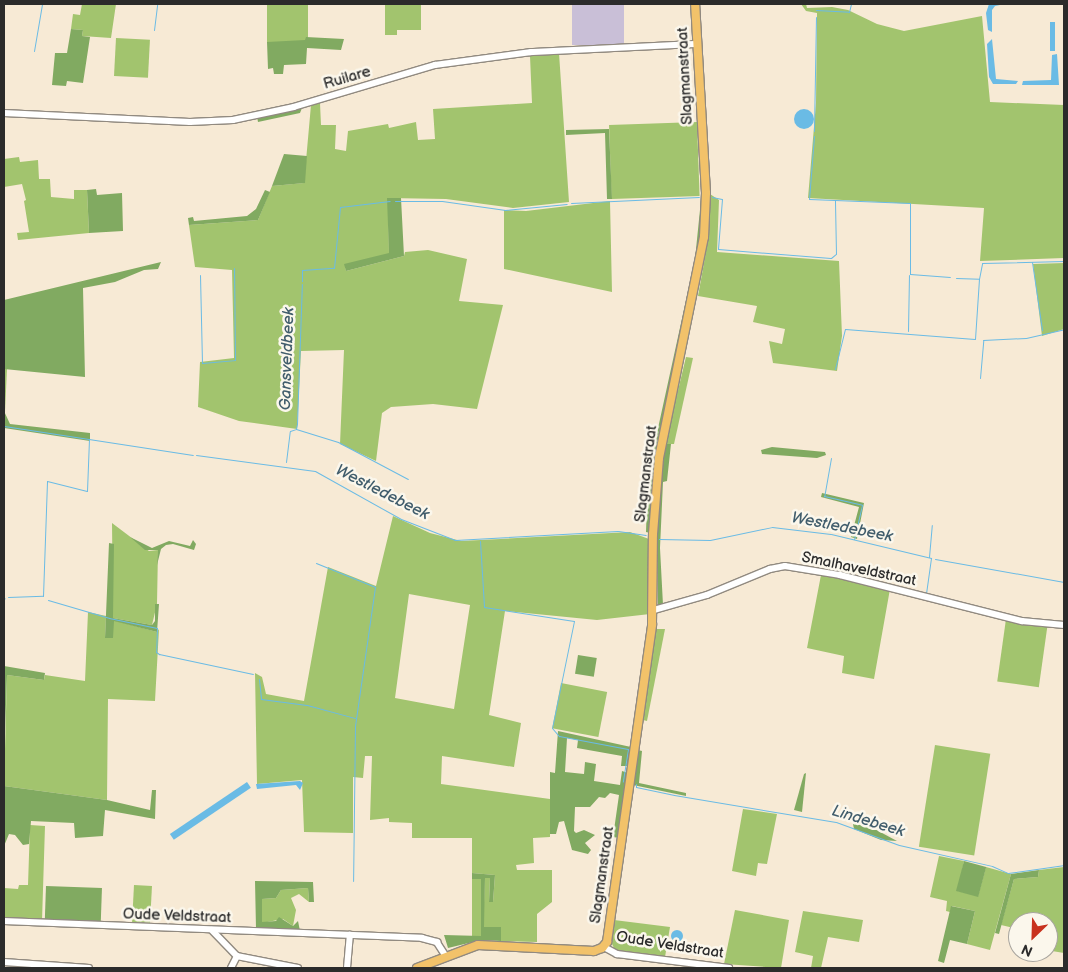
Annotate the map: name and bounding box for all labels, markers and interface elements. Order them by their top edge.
street label: Slagmanstraat [673,27,697,125]
street label: Ruilare [321,63,373,93]
water label: Gansveldbeek [277,307,299,411]
street label: Slagmanstraat [631,424,661,524]
water label: Westledebeek [332,461,432,525]
water label: Westledebeek [790,509,894,547]
street label: Smalhaveldstraat [800,548,918,590]
water label: Lindebeek [829,802,907,842]
street label: Slagmanstraat [586,825,618,925]
street label: Oude Veldstraat [122,905,232,927]
north arrow [1008,912,1058,962]
street label: Oude Veldstraat [615,928,725,962]
text: N [1019,940,1035,960]

